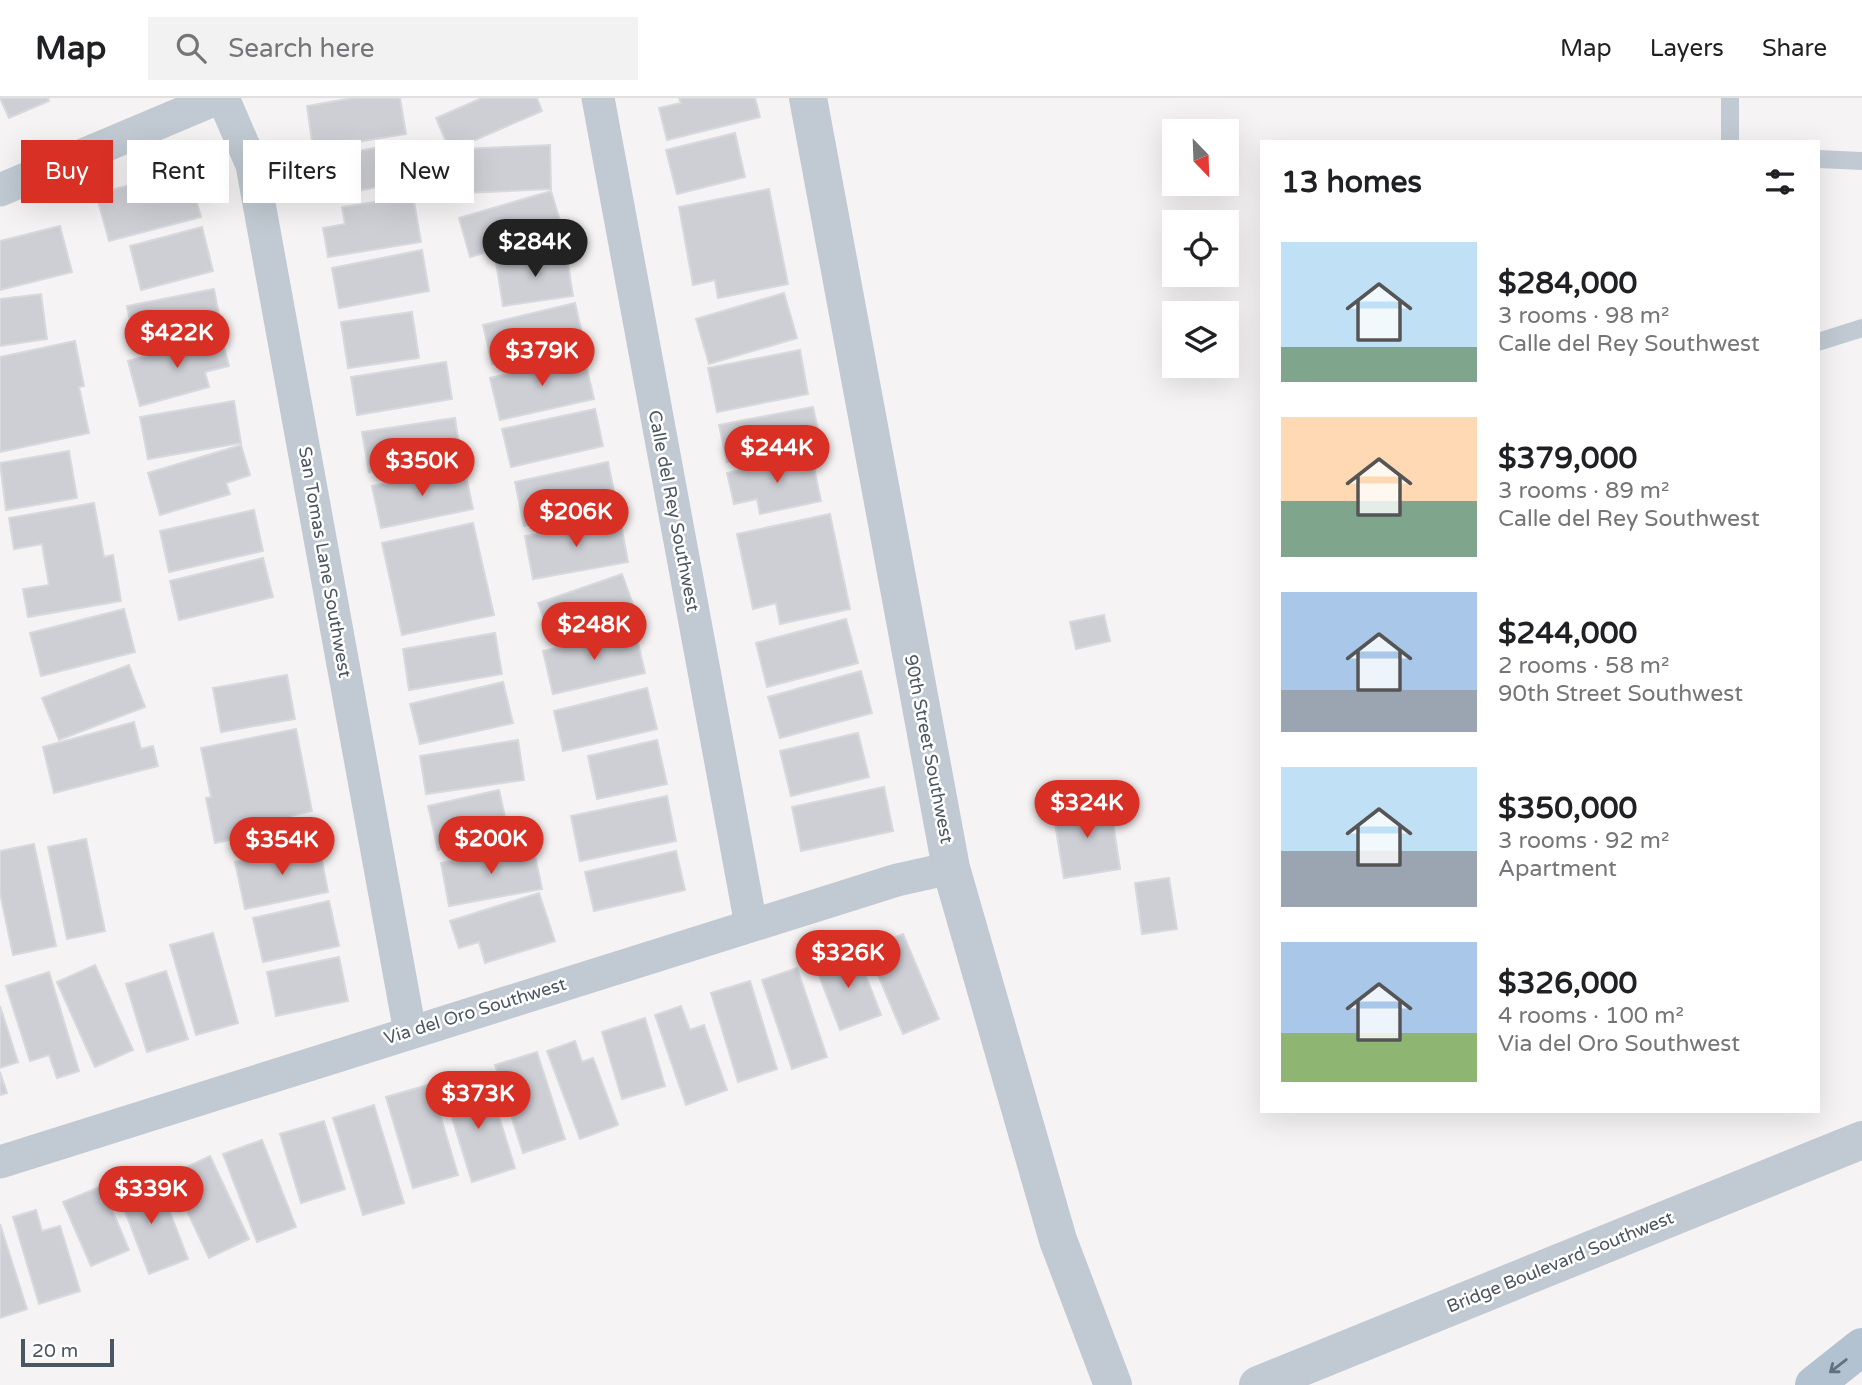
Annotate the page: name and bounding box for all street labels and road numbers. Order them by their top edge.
street label: Calle del Rey Southwest [644,408,704,614]
street label: San Tomas Lane Southwest [294,445,356,679]
street label: 90th Street Southwest [900,653,958,845]
street label: Via del Oro Southwest [381,973,569,1049]
street label: Bridge Boulevard Southwest [1443,1206,1677,1318]

